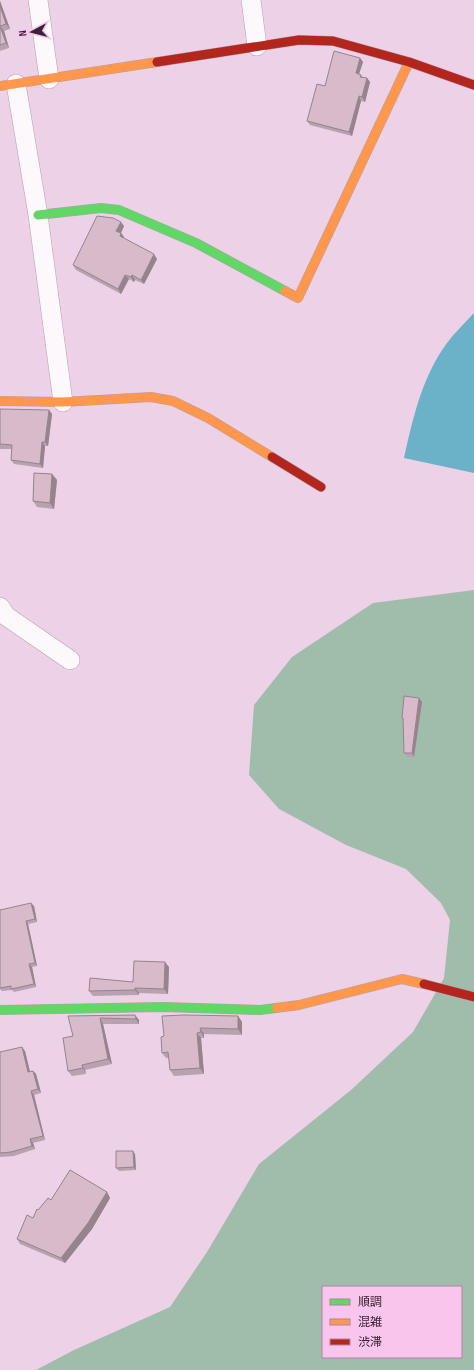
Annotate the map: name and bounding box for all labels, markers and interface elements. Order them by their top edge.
north arrow [12,12,52,52]
text: N [16,29,29,37]
legend [322,1286,462,1358]
text: 順調 [358,1295,382,1310]
text: 混雑 [358,1315,382,1330]
text: 渋滞 [358,1335,382,1350]

